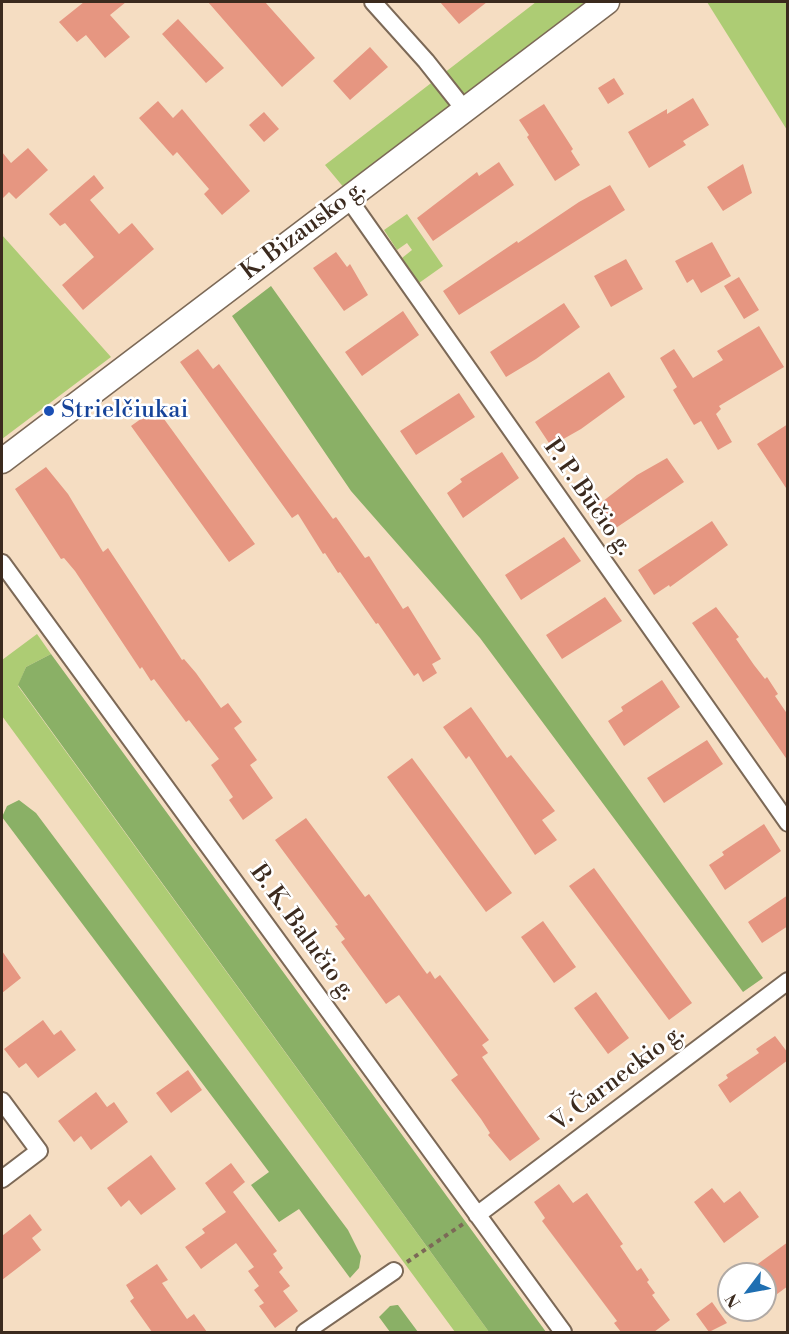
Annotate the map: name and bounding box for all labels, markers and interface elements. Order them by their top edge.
street label: K. Bizausko g. [236,175,372,287]
place label: Strielčiukai [61,397,188,425]
marker: Strielčiukai [42,404,56,418]
street label: P. P. Būčio g. [536,434,638,562]
street label: B. K. Balučio g. [243,859,361,1007]
street label: V. Čarneckio g. [546,1019,690,1139]
north arrow [717,1262,777,1322]
text: N [722,1290,745,1311]

